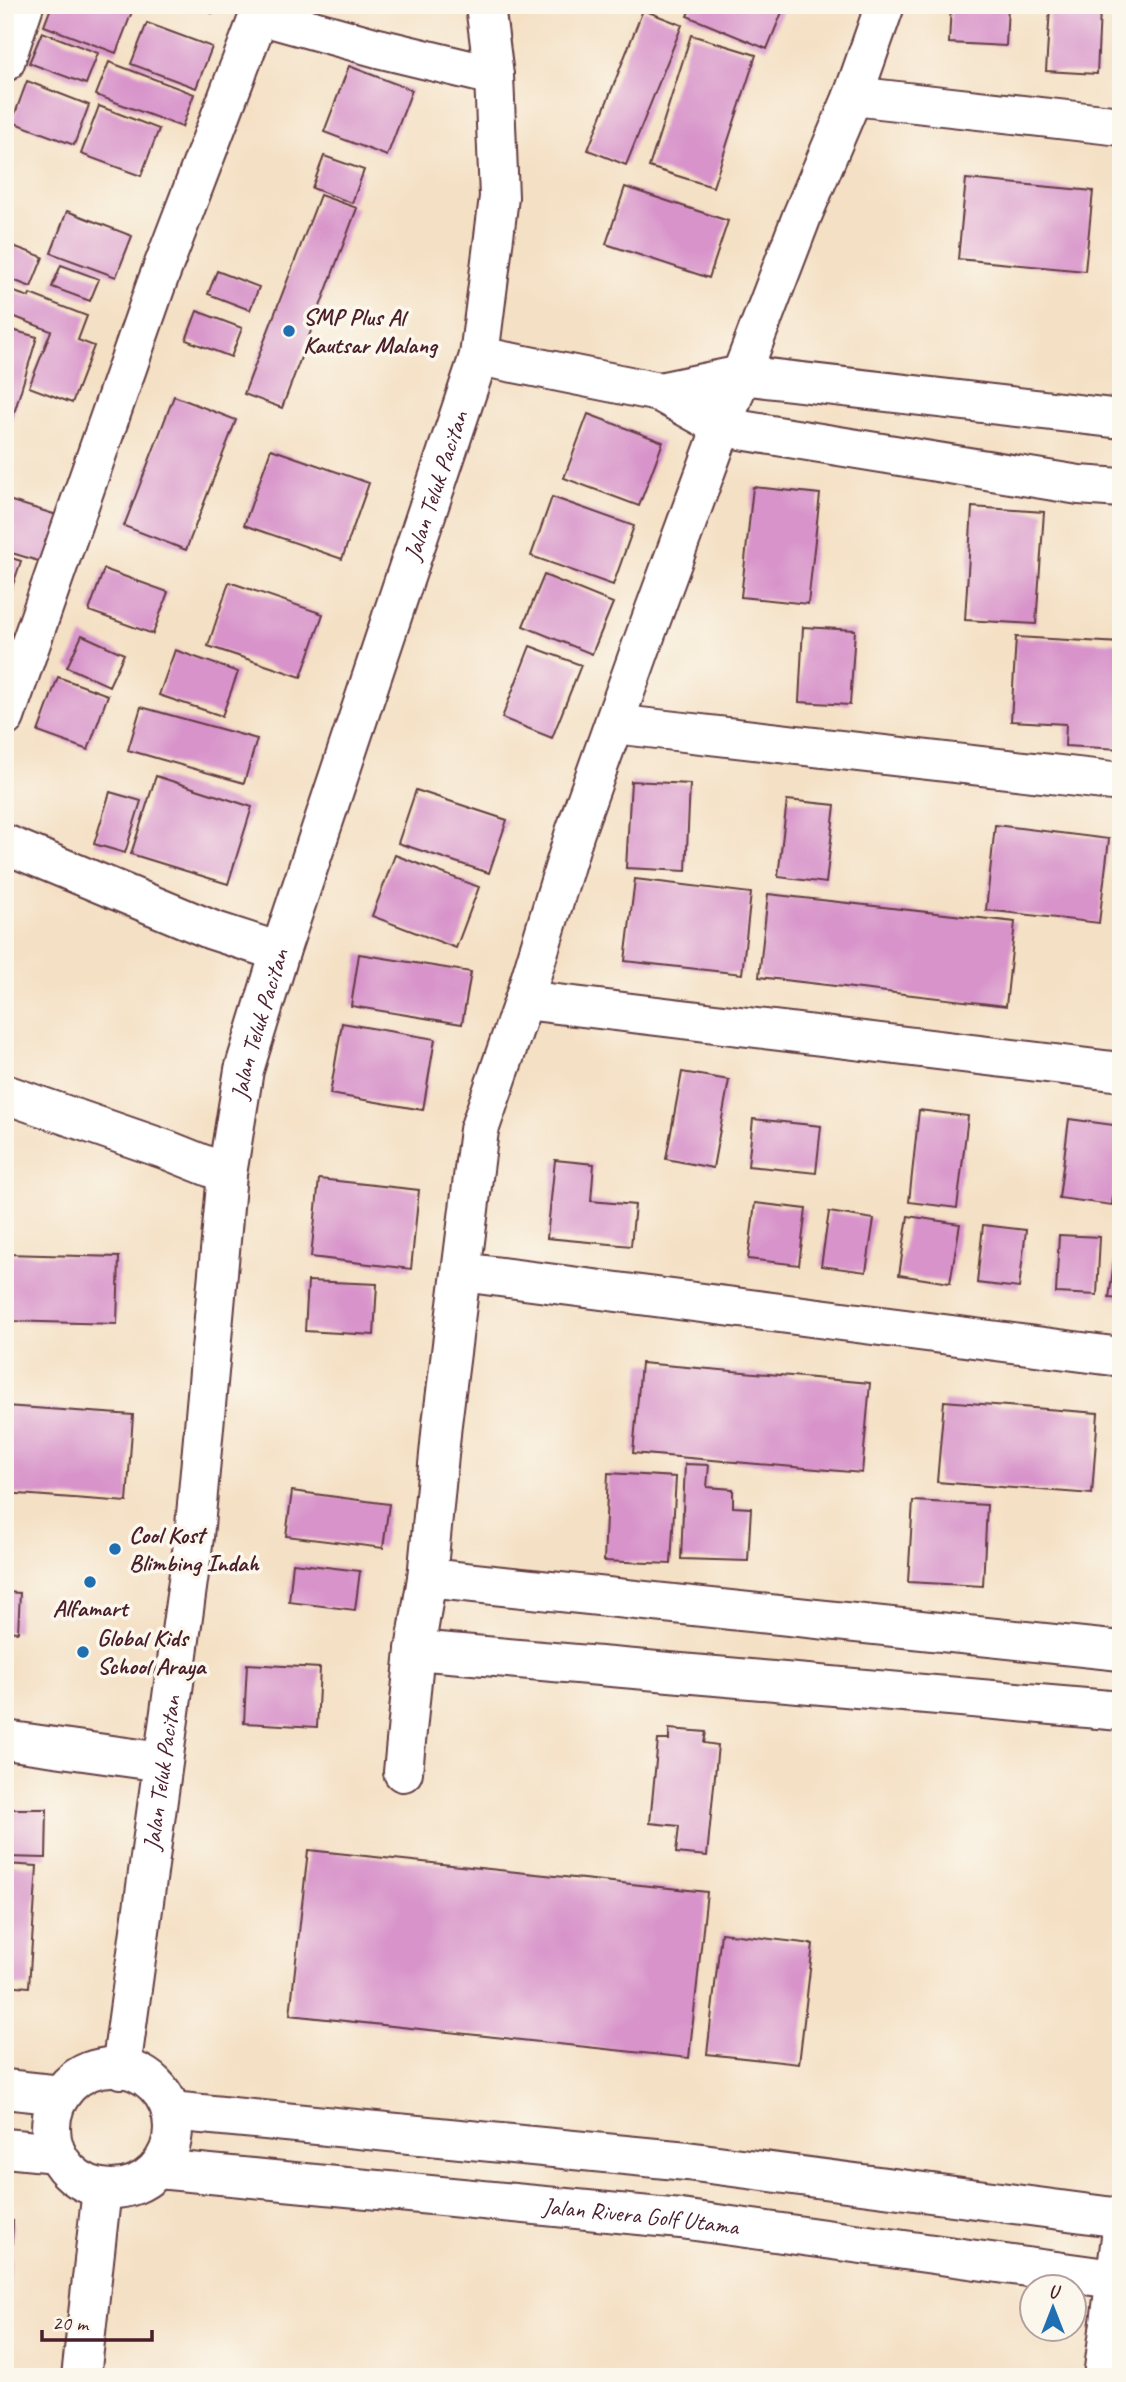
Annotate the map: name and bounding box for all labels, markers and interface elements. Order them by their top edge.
place label: SMP Plus Al Kautsar Malang [303,302,439,360]
marker: SMP Plus Al Kautsar Malang [281,323,297,339]
street label: Jalan Teluk Pacitan [397,406,475,565]
street label: Jalan Teluk Pacitan [224,944,295,1103]
place label: Cool Kost Blimbing Indah [129,1520,260,1578]
marker: Cool Kost Blimbing Indah [107,1541,123,1557]
marker: Alfamart [82,1574,98,1590]
place label: Alfamart [53,1593,130,1623]
place label: Global Kids School Araya [97,1623,208,1681]
marker: Global Kids School Araya [75,1644,91,1660]
street label: Jalan Teluk Pacitan [136,1693,187,1853]
street label: Jalan Rivera Golf Utama [540,2191,742,2242]
north arrow [1018,2274,1088,2344]
text: U [1048,2280,1061,2304]
scale bar [42,2298,152,2342]
text: 20 m [52,2310,90,2336]

